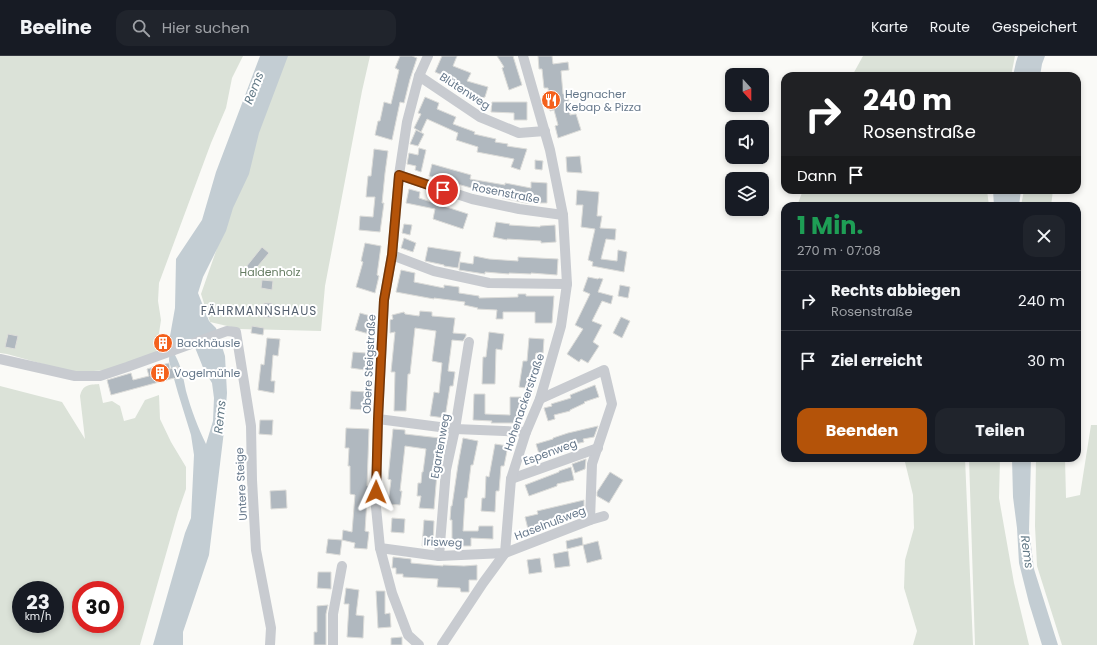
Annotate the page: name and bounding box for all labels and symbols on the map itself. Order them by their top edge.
north arrow [725,68,769,112]
water label: Rems [239,69,268,106]
street label: Blütenweg [436,69,494,113]
place label: Hegnacher Kebap & Pizza [565,86,641,115]
restaurant icon: Hegnacher Kebap & Pizza [540,89,562,111]
pin [426,173,460,207]
street label: Rosenstraße [471,179,542,207]
park label: Haldenholz [240,264,300,280]
district label: FÄHRMANNSHAUS [201,302,317,319]
street label: Obere Steigstraße [358,314,380,414]
building icon: Backhäusle [152,332,174,354]
place label: Backhäusle [177,335,240,351]
street label: Hohenackerstraße [500,351,548,453]
building icon: Vogelmühle [149,362,171,384]
place label: Vogelmühle [174,365,241,381]
water label: Rems [209,399,230,434]
street label: Egartenweg [426,412,454,480]
street label: Espenweg [521,435,579,469]
street label: Untere Steige [231,447,251,521]
position arrow [355,471,397,513]
street label: Haselnußweg [512,502,588,544]
street label: Irisweg [423,533,463,551]
water label: Rems [1017,534,1038,570]
speed limit sign: 30 [72,581,124,633]

